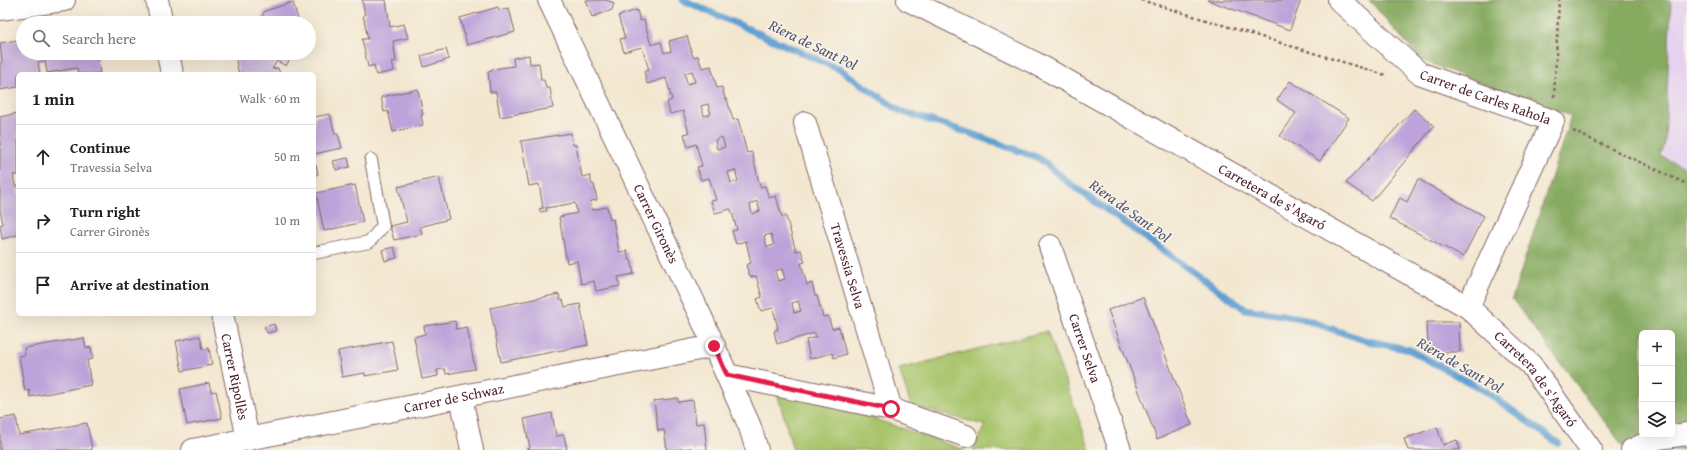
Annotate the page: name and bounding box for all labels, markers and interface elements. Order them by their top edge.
water label: Riera de Sant Pol [765,14,861,75]
search box [16,16,316,60]
icon: search [30,27,52,49]
text: Search here [62,28,136,49]
street label: Carrer de Carles Rahola [1417,64,1554,130]
text: 1 min [32,86,74,111]
text: Walk · 60 m [239,89,300,108]
text: Continue [70,137,131,158]
icon: ahead [32,146,54,168]
text: 50 m [274,147,300,166]
text: Travessia Selva [70,158,152,177]
street label: Carretera de s'Agaró [1215,158,1330,235]
water label: Riera de Sant Pol [1085,173,1175,247]
street label: Carrer Gironès [629,181,684,267]
text: Turn right [70,201,141,222]
icon: right [32,210,54,232]
text: 10 m [274,211,300,230]
street label: Travessia Selva [826,220,870,311]
text: Carrer Gironès [70,222,150,241]
icon: arrive [32,274,54,296]
text: Arrive at destination [70,274,209,295]
street label: Carrer Selva [1064,311,1106,386]
street label: Carretera de s'Agaró [1490,326,1582,431]
map controls [1639,330,1675,438]
button: + [1639,330,1675,366]
water label: Riera de Sant Pol [1413,331,1507,398]
street label: Carrer Ripollès [216,332,254,422]
route end [705,337,723,355]
button: − [1639,366,1675,402]
street label: Carrer de Schwaz [402,378,506,418]
route start [882,400,900,418]
button: layers [1639,402,1675,438]

